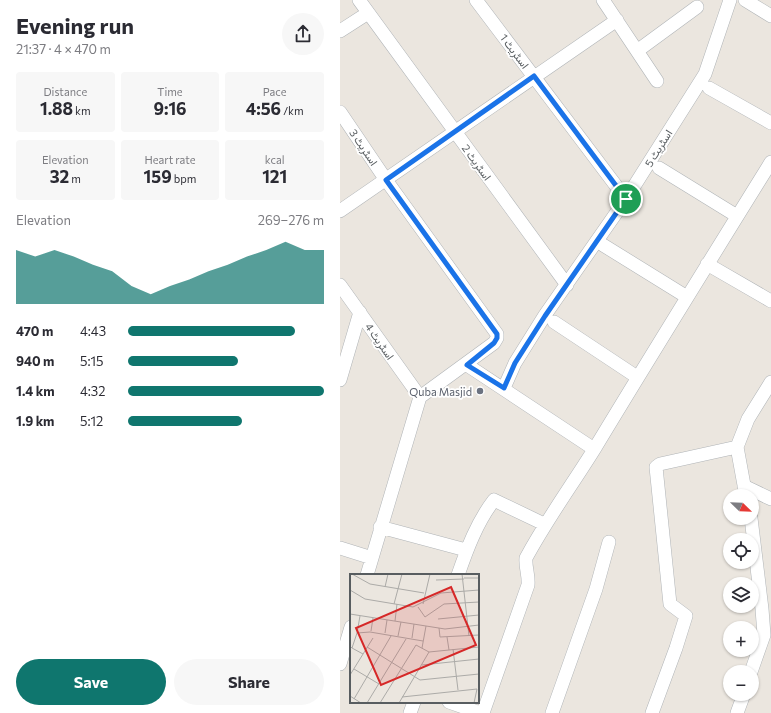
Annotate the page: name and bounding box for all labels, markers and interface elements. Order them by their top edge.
text: Evening run [16,12,134,39]
button: share [282,13,324,55]
street label: اسٹریٹ 1 [497,31,532,71]
text: 21:37 · 4 × 470 m [16,41,111,57]
text: Distance [43,85,87,98]
text: Time [157,85,183,98]
text: Pace [263,85,287,98]
text: 1.88 [40,98,73,119]
text: 9:16 [153,98,187,119]
text: 4:56 [246,98,281,119]
text: km [73,104,91,117]
text: /km [281,104,304,117]
street label: اسٹریٹ 3 [346,126,381,168]
street label: اسٹریٹ 5 [642,127,675,169]
street label: اسٹریٹ 2 [459,142,494,183]
text: Elevation [42,153,89,166]
text: Heart rate [144,153,196,166]
text: kcal [265,153,285,166]
text: 32 [50,166,69,187]
text: 159 [144,166,172,187]
text: 121 [262,166,287,187]
text: m [69,172,81,185]
text: bpm [172,172,196,185]
pin [609,182,643,216]
icon: arrive [615,188,637,210]
text: Elevation [16,212,71,228]
text: 269–276 m [258,212,324,228]
street label: اسٹریٹ 4 [362,320,397,362]
text: 470 m [16,323,53,339]
text: 4:43 [80,323,106,339]
text: 940 m [16,353,54,369]
text: 5:15 [80,353,104,369]
text: 1.4 km [16,383,55,399]
text: 4:32 [80,383,105,399]
place label: Quba Masjid [409,385,472,398]
marker: Quba Masjid [475,386,485,396]
text: 1.9 km [16,413,54,429]
text: 5:12 [80,413,103,429]
north arrow [723,489,759,525]
map controls [723,489,759,701]
button: locate [723,533,759,569]
inset map [350,574,479,703]
button: layers [723,577,759,613]
button: + [723,621,759,657]
button: Save [16,659,166,705]
button: Share [174,659,324,705]
button: − [723,665,759,701]

